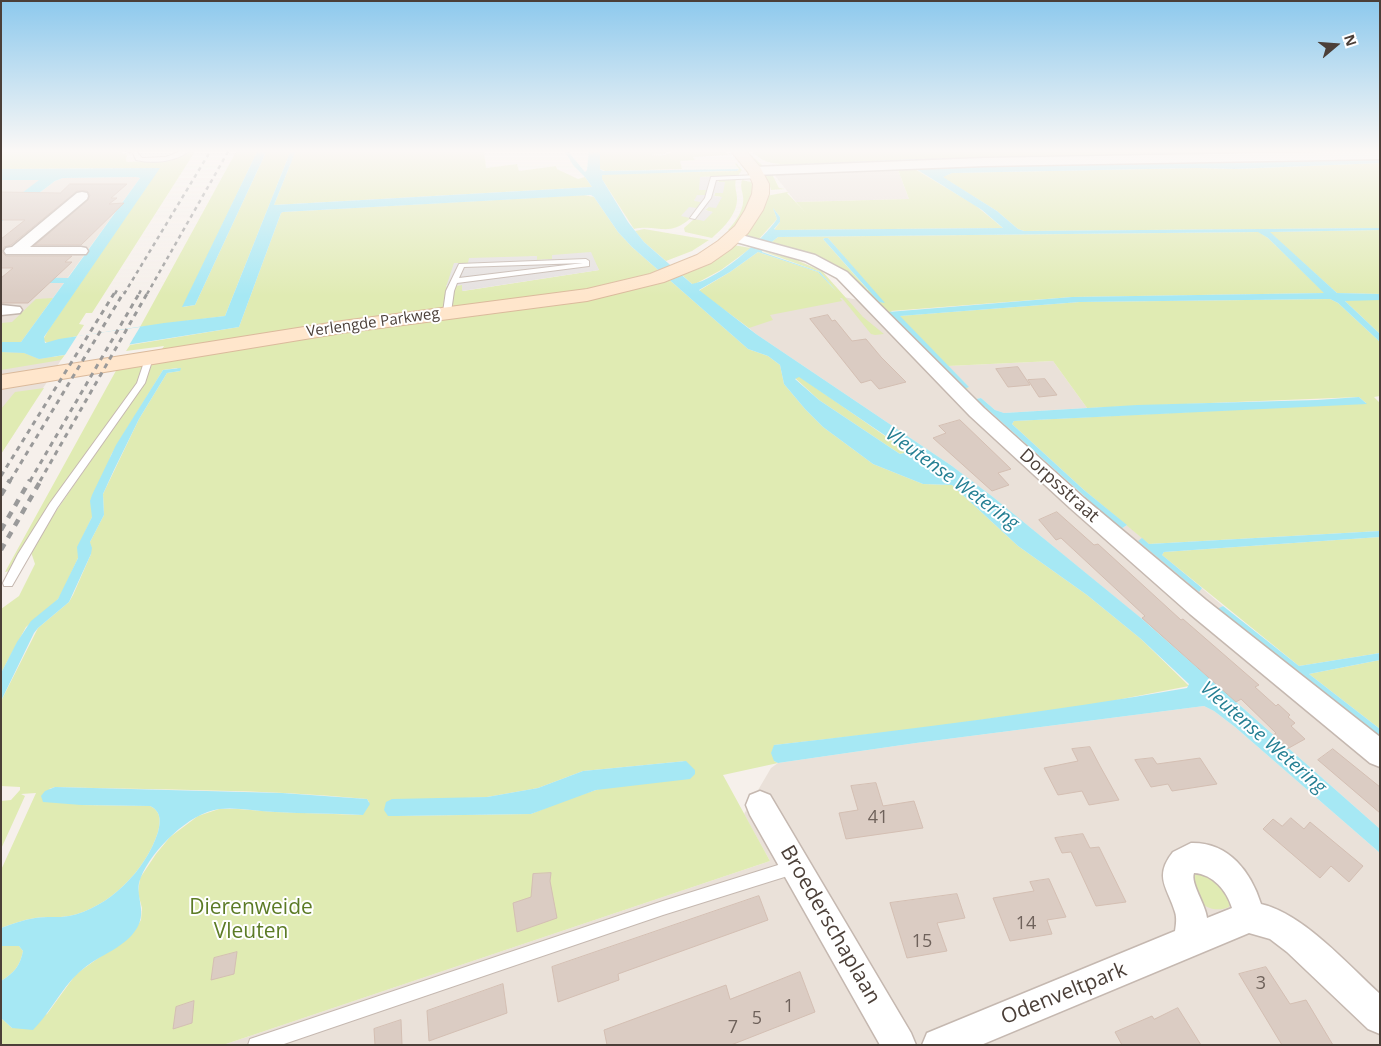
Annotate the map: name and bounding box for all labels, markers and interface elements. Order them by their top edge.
north arrow [1311,20,1361,70]
text: N [1340,32,1362,49]
street label: Verlengde Parkweg [305,305,441,341]
water label: Vleutense Wetering [881,423,1023,535]
street label: Dorpsstraat [1015,445,1103,527]
water label: Vleutense Wetering [1195,677,1331,799]
house number: 41 [868,807,888,829]
street label: Broederschaplaan [774,841,886,1009]
park label: Dierenweide Vleuten [189,895,313,945]
house number: 14 [1016,913,1036,935]
house number: 15 [912,931,932,953]
street label: Odenveltpark [998,957,1130,1031]
house number: 3 [1256,973,1266,995]
house number: 1 [784,996,794,1018]
house number: 5 [752,1008,762,1030]
house number: 7 [728,1017,738,1039]

